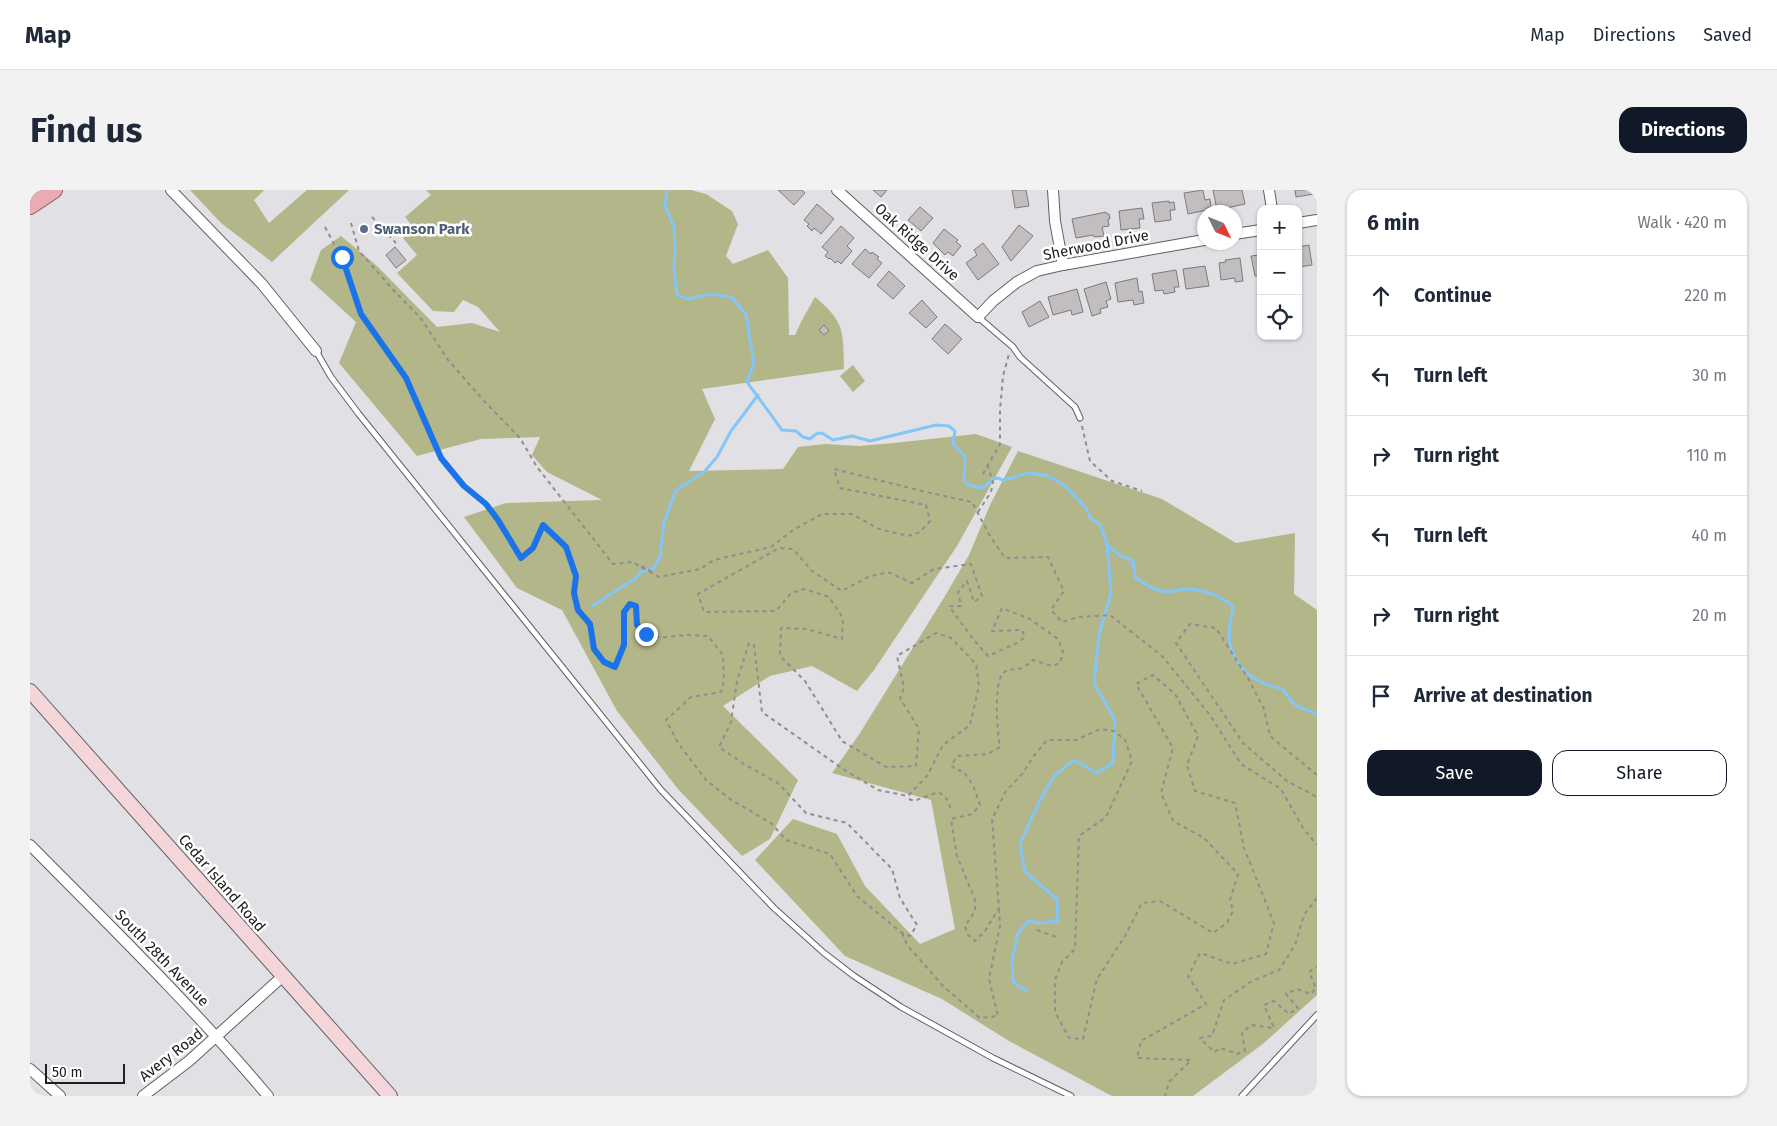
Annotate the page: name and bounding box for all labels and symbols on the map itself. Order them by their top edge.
street label: Oak Ridge Drive [871,199,963,285]
north arrow [1197,205,1242,250]
place label: Swanson Park [374,220,470,238]
marker: Swanson Park [358,223,370,235]
street label: Sherwood Drive [1042,226,1150,264]
route start [331,246,354,269]
route end [635,623,658,646]
street label: Cedar Island Road [175,831,269,935]
street label: South 28th Avenue [111,906,213,1010]
street label: Avery Road [136,1025,206,1085]
scale bar [45,1061,125,1084]

